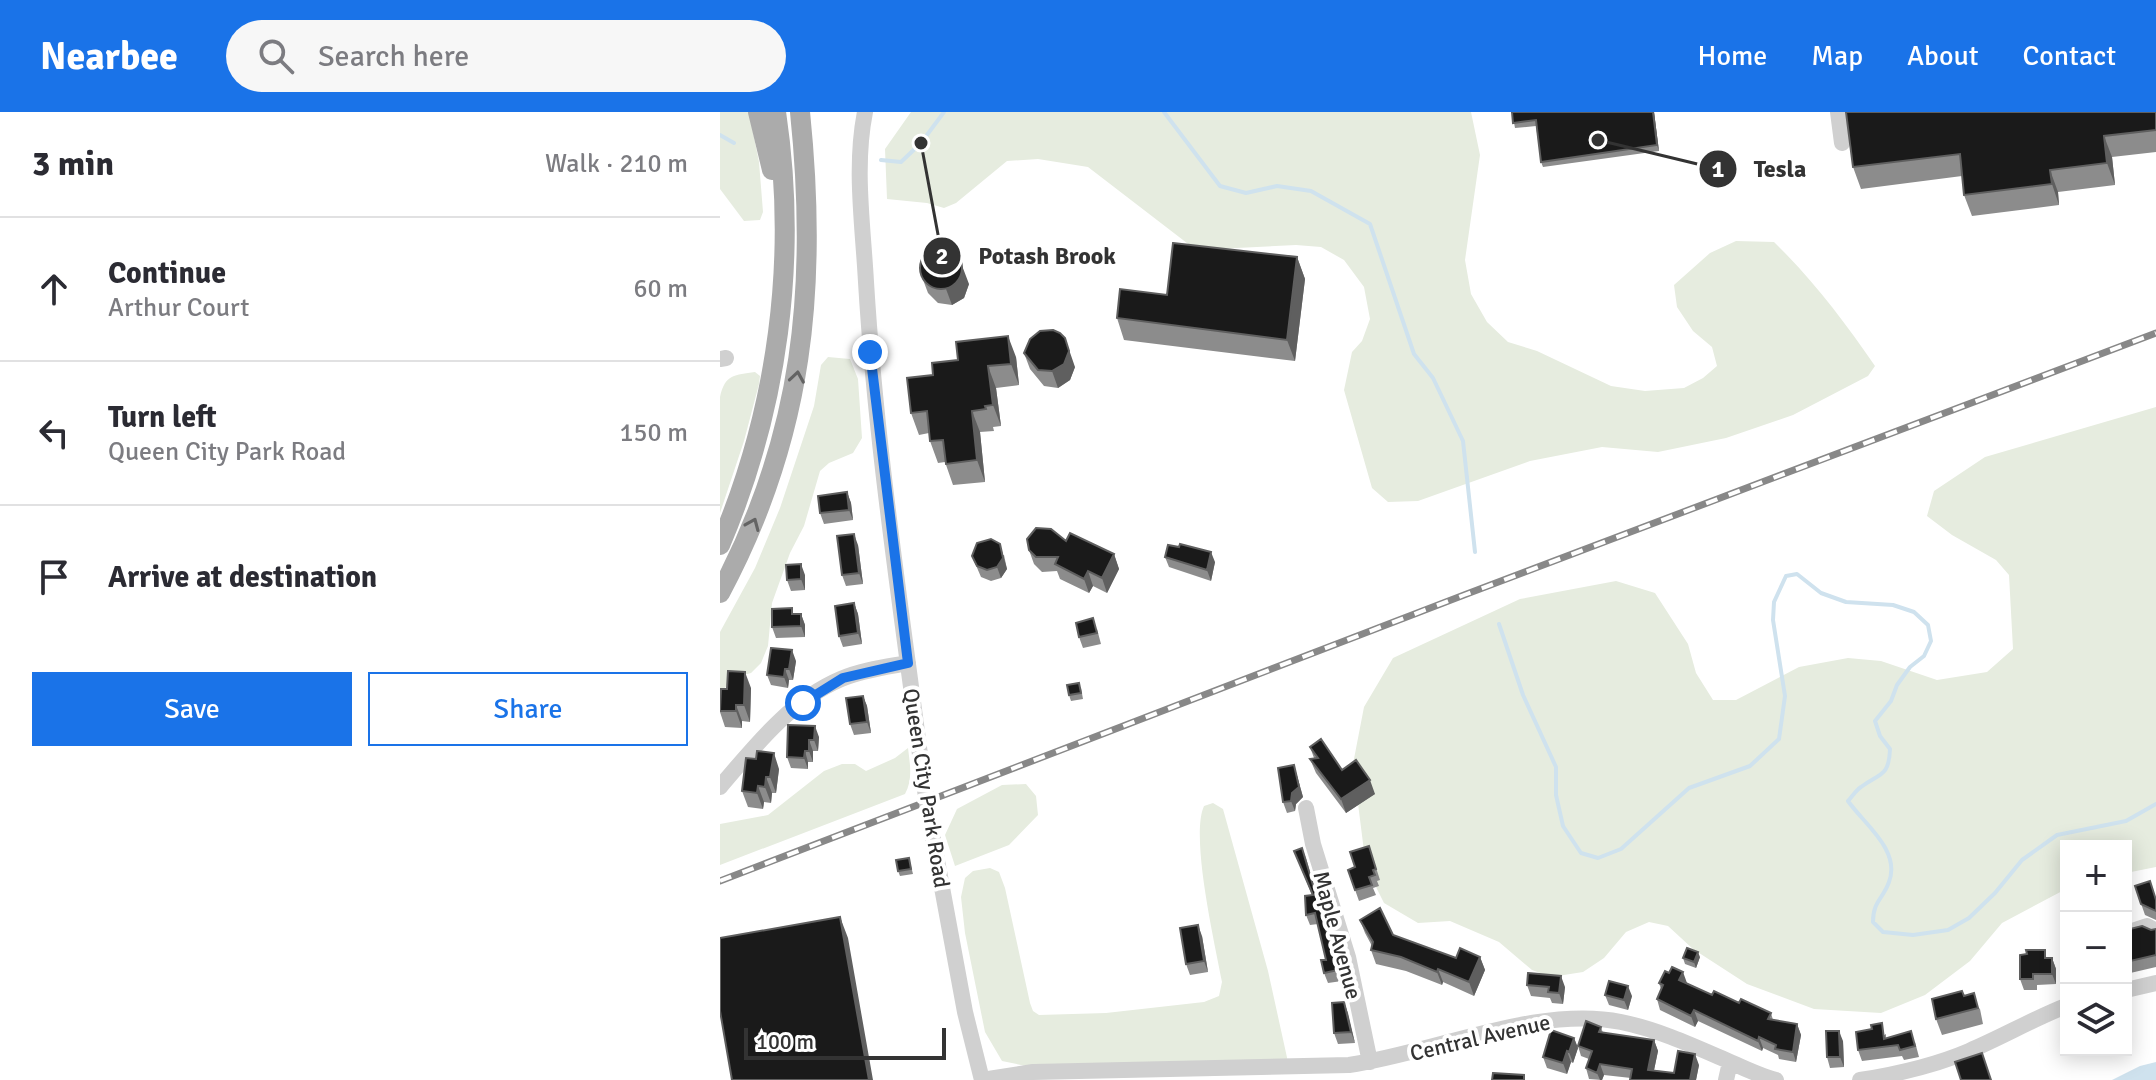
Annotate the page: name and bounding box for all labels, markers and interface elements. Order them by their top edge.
search box [226,20,786,92]
text: Nearbee [40,33,178,80]
icon: search [254,34,298,78]
text: Search here [318,38,469,75]
text: Home [1698,39,1767,73]
text: Map [1811,39,1863,73]
text: About [1907,39,1979,73]
text: Contact [2023,39,2116,73]
text: 3 min [32,143,114,185]
callout: Tesla [1698,145,1823,193]
text: Walk · 210 m [545,148,688,180]
text: 1 [1712,154,1725,184]
text: Tesla [1754,154,1806,184]
callout: Potash Brook [922,232,1132,280]
text: 2 [936,241,948,271]
text: Potash Brook [978,241,1116,271]
text: Continue [108,255,226,292]
icon: ahead [32,267,76,311]
text: 60 m [633,273,688,305]
text: Arthur Court [108,292,249,324]
route end [852,334,888,370]
one-way arrow [788,370,805,384]
text: Turn left [108,399,217,436]
icon: left [32,411,76,455]
text: 150 m [619,417,688,449]
text: Queen City Park Road [108,436,346,468]
one-way arrow [744,518,760,533]
icon: arrive [32,555,76,599]
text: Arrive at destination [108,559,377,596]
button: Save [32,672,352,746]
button: Share [368,672,688,746]
route start [785,685,821,721]
street label: Queen City Park Road [897,686,956,890]
map controls [2060,840,2132,1056]
button: + [2060,840,2132,912]
street label: Maple Avenue [1307,868,1368,1002]
button: − [2060,912,2132,984]
button: layers [2060,984,2132,1056]
street label: Central Avenue [1407,1008,1553,1067]
scale bar [744,1024,946,1060]
text: 100 m [756,1028,814,1055]

